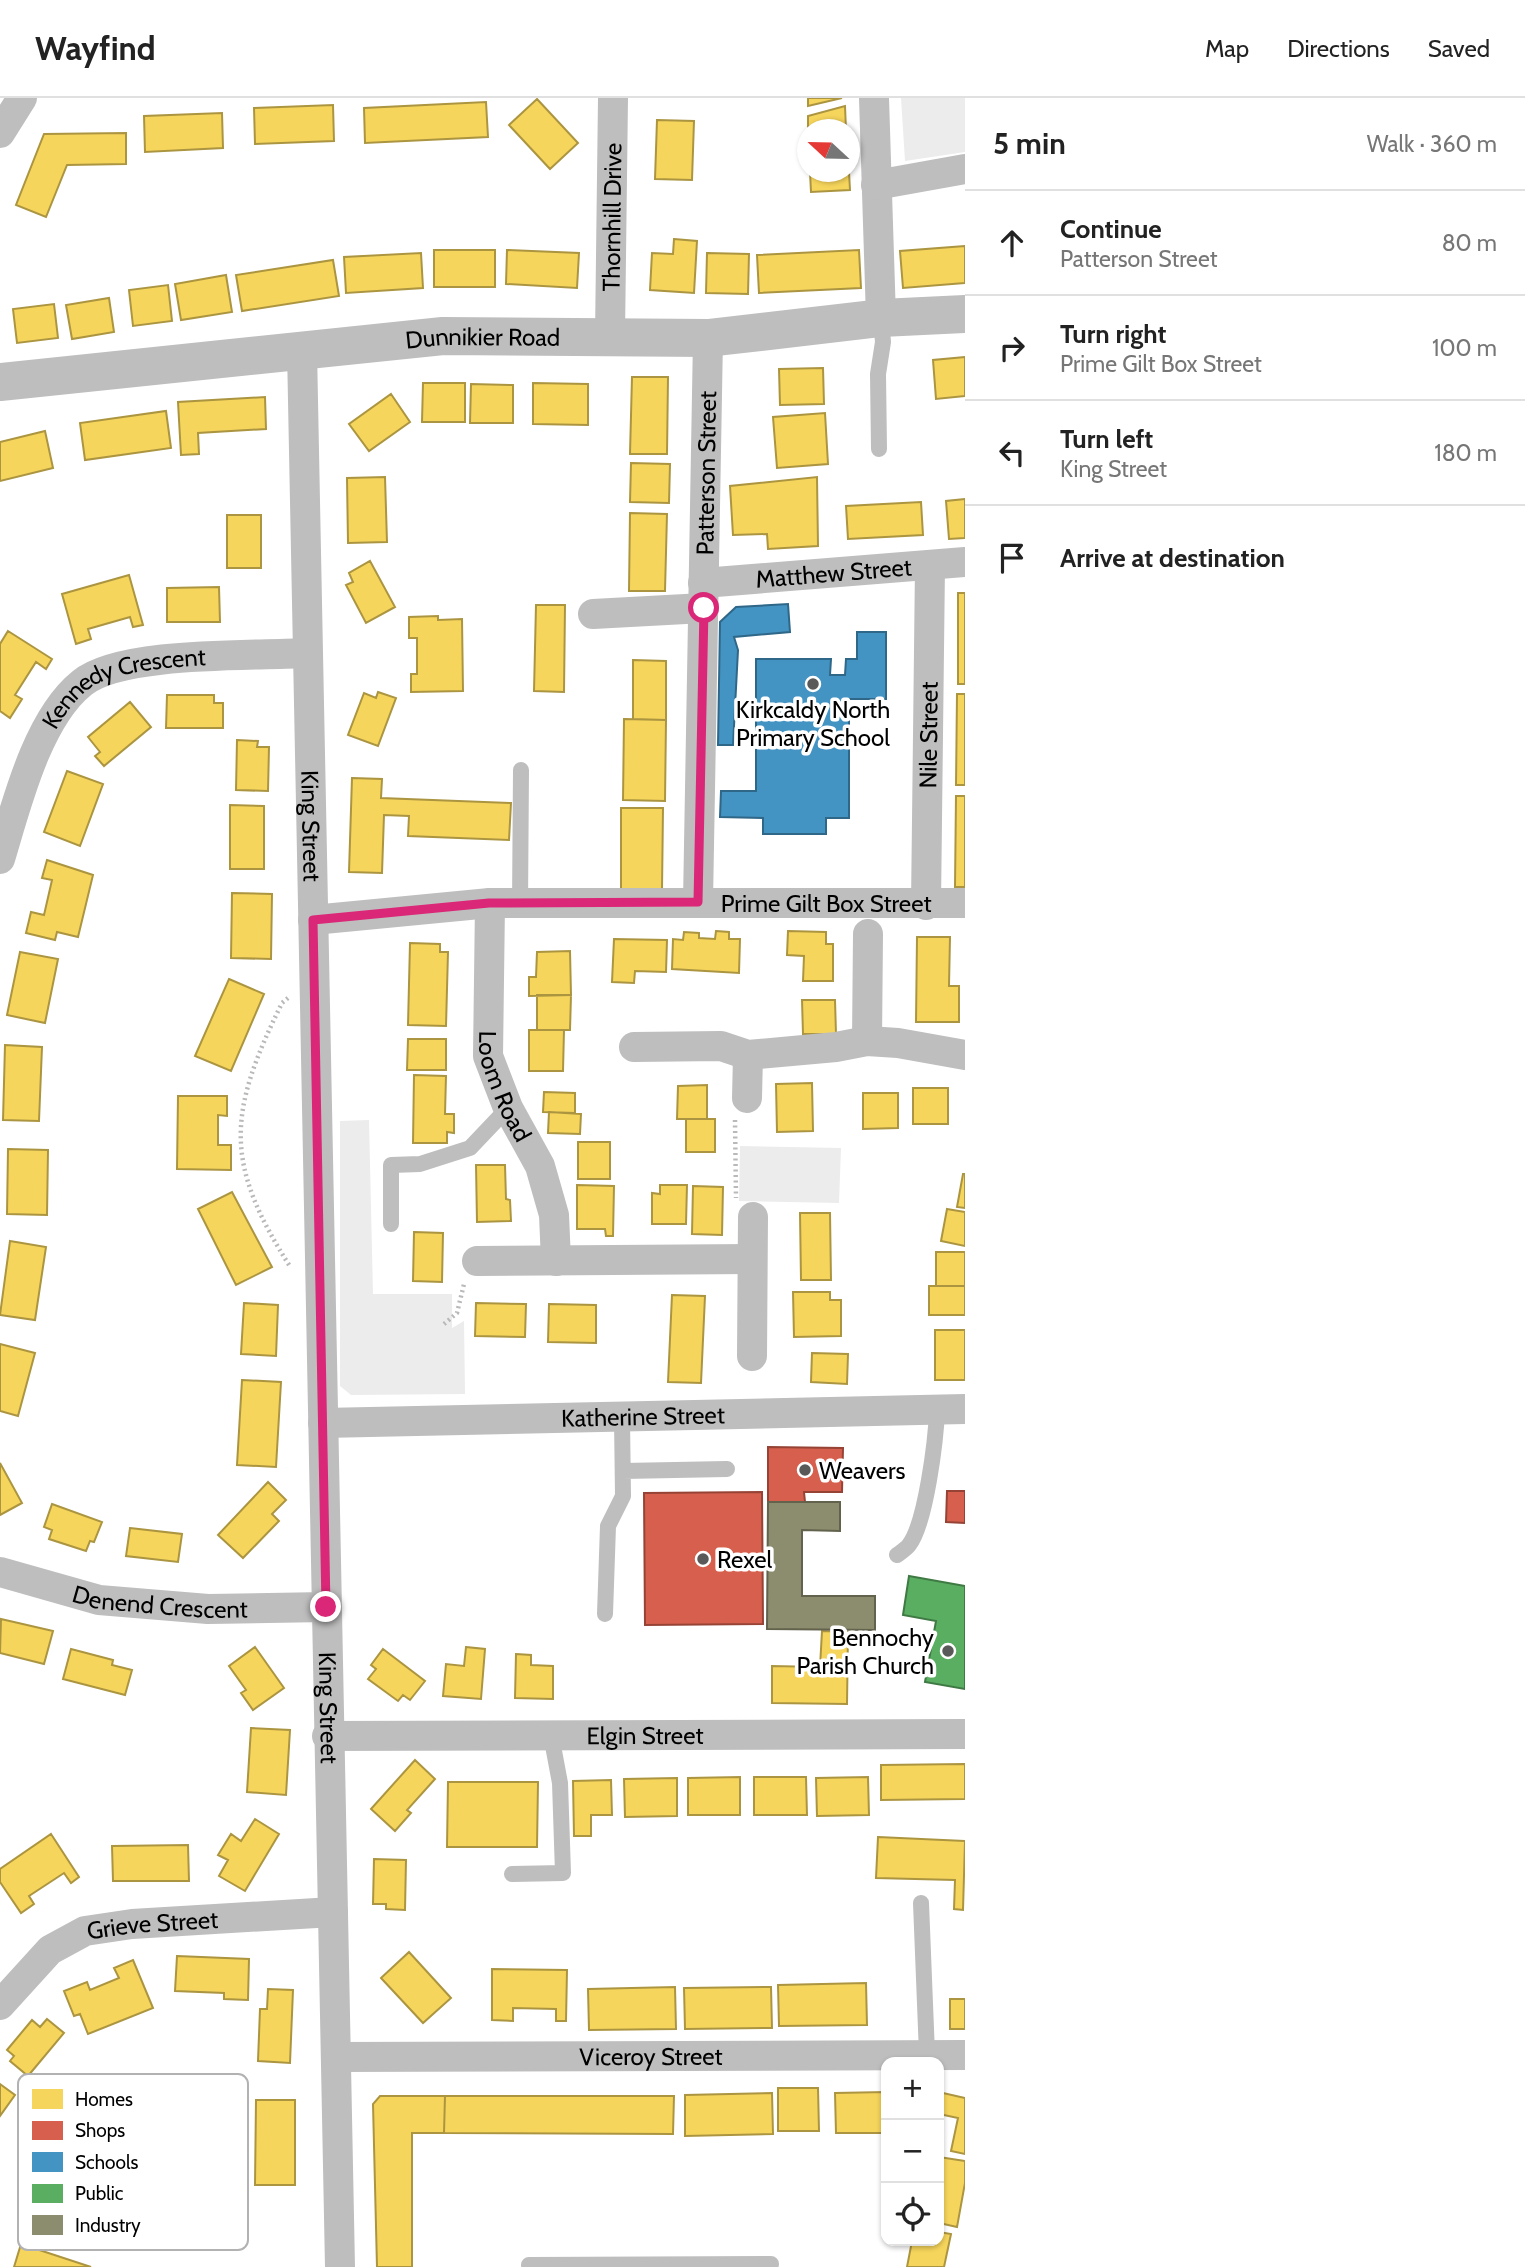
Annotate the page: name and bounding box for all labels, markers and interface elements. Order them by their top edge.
text: Wayfind [35,28,156,68]
text: Map [1205,34,1249,63]
text: Directions [1287,34,1390,63]
text: Saved [1428,34,1490,63]
north arrow [797,119,860,182]
text: 5 min [993,125,1066,162]
text: Walk · 360 m [1367,130,1497,158]
street label: Thornhill Drive [596,143,627,291]
text: Continue [1060,213,1162,245]
icon: ahead [993,224,1031,262]
text: 80 m [1442,229,1497,257]
text: Patterson Street [1060,245,1217,273]
text: Turn right [1060,318,1166,350]
street label: Dunnikier Road [404,321,560,354]
icon: right [993,329,1031,367]
text: 100 m [1432,334,1497,362]
text: Prime Gilt Box Street [1060,350,1262,378]
street label: Patterson Street [690,391,722,555]
text: Turn left [1060,423,1153,455]
icon: left [993,434,1031,472]
text: 180 m [1434,439,1497,467]
text: King Street [1060,455,1167,483]
icon: arrive [993,539,1031,577]
text: Arrive at destination [1060,542,1285,574]
street label: Matthew Street [754,552,913,593]
route start [688,592,719,623]
street label: Kennedy Crescent [35,642,206,734]
marker: Kirkcaldy North Primary School [805,676,821,692]
street label: Nile Street [913,681,943,789]
place label: Kirkcaldy North Primary School [736,695,890,752]
street label: King Street [296,770,327,882]
street label: Prime Gilt Box Street [721,889,932,918]
street label: Loom Road [474,1030,538,1146]
street label: Katherine Street [561,1400,725,1432]
place label: Weavers [819,1456,906,1485]
marker: Weavers [797,1462,813,1478]
place label: Rexel [717,1545,772,1574]
marker: Rexel [695,1551,711,1567]
street label: Denend Crescent [69,1579,248,1624]
route end [310,1591,341,1622]
place label: Bennochy Parish Church [797,1623,934,1680]
marker: Bennochy Parish Church [940,1643,956,1659]
street label: King Street [313,1652,345,1764]
street label: Elgin Street [586,1720,704,1750]
street label: Grieve Street [85,1904,219,1945]
street label: Viceroy Street [579,2041,723,2071]
map controls [881,2057,944,2246]
button: + [881,2057,944,2120]
legend [18,2074,248,2250]
text: Homes [75,2088,133,2111]
text: Shops [75,2119,125,2142]
button: − [881,2120,944,2183]
text: Schools [75,2151,138,2174]
text: Public [75,2182,124,2205]
button: locate [881,2183,944,2246]
text: Industry [75,2214,141,2237]

